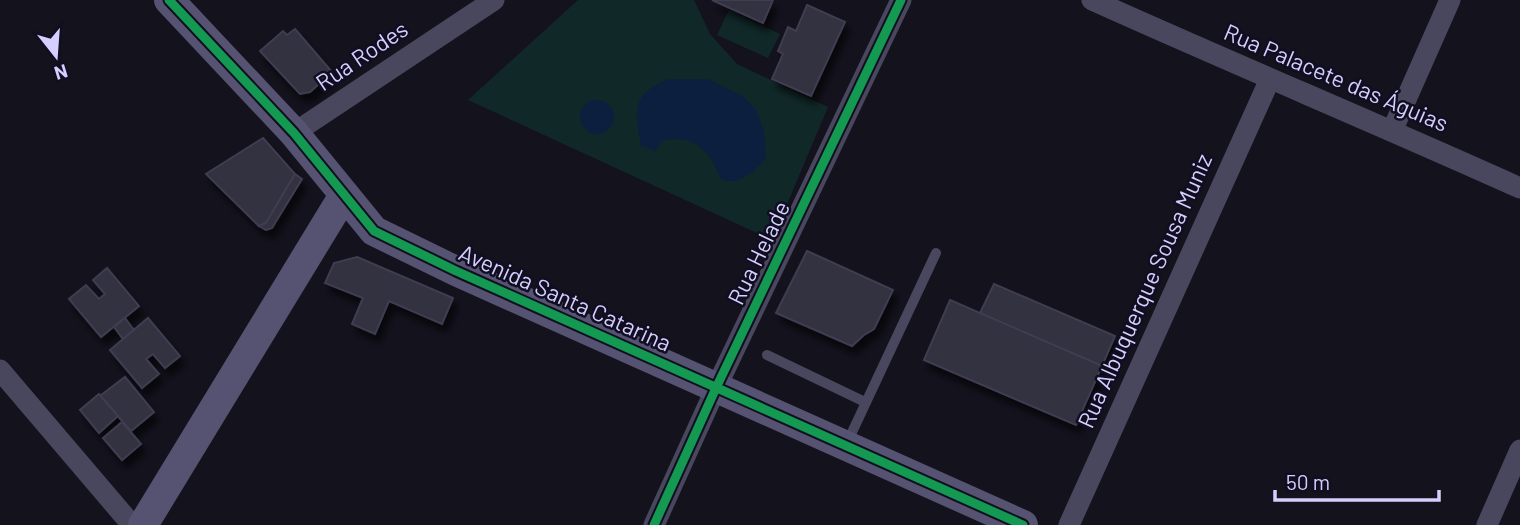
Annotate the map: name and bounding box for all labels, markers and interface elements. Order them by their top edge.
street label: Rua Rodes [310,14,413,96]
street label: Rua Palacete das Águias [1220,17,1453,137]
north arrow [21,21,91,91]
text: N [52,60,71,86]
street label: Rua Albuquerque Sousa Muniz [1071,149,1217,432]
street label: Rua Helade [721,196,795,309]
street label: Avenida Santa Catarina [455,238,676,357]
scale bar [1275,458,1440,502]
text: 50 m [1286,469,1330,494]

